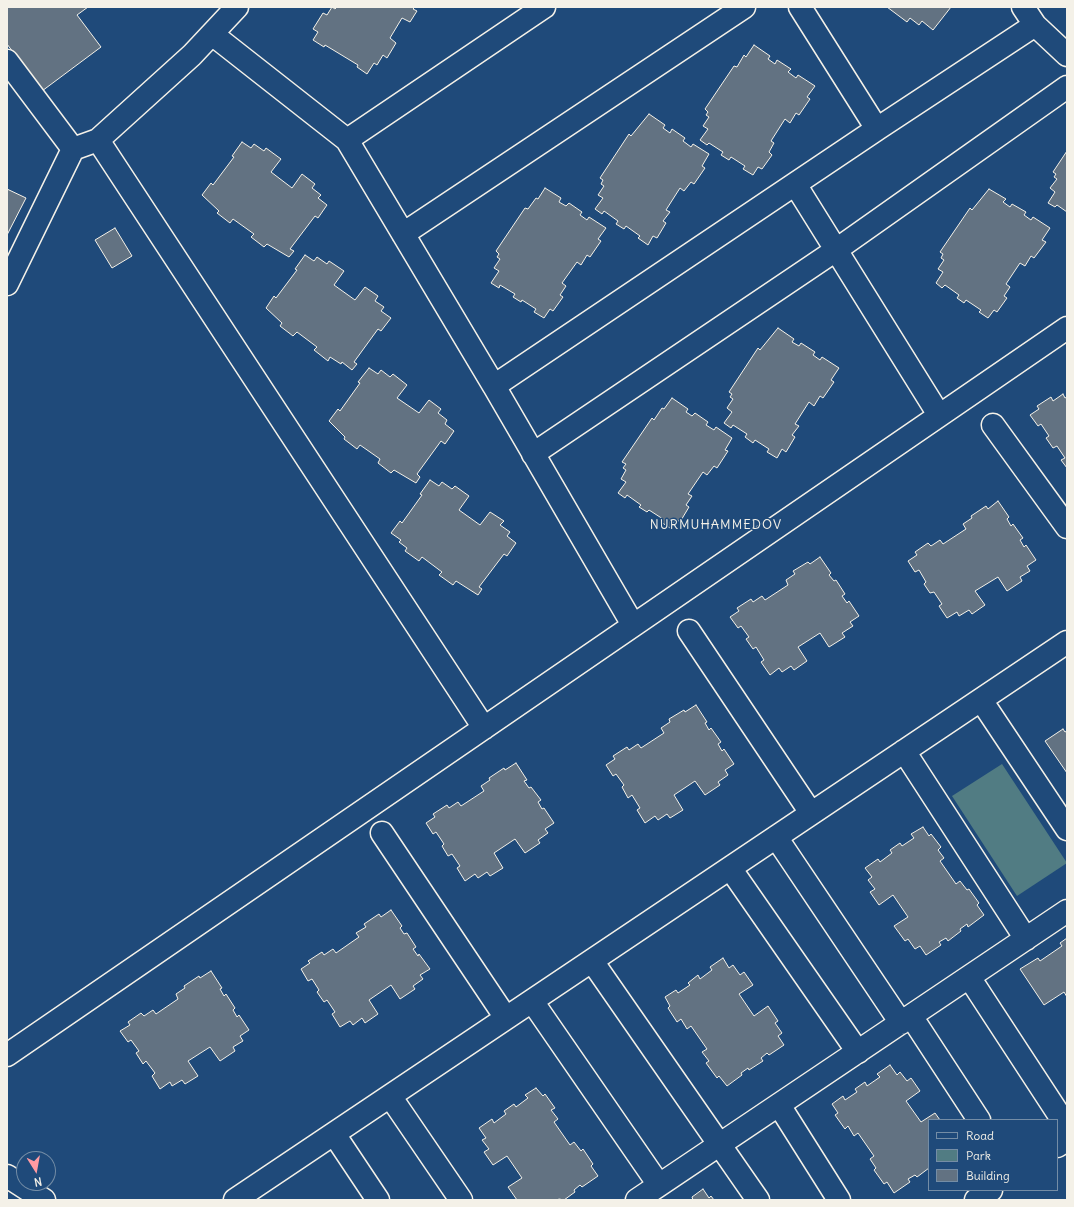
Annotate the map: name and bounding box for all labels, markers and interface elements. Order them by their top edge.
district label: NURMUHAMMEDOV [650,517,782,533]
legend [928,1119,1058,1191]
text: Road [966,1128,994,1143]
text: Park [966,1148,991,1163]
north arrow [16,1151,56,1191]
text: Building [966,1168,1010,1183]
text: N [33,1174,43,1189]

